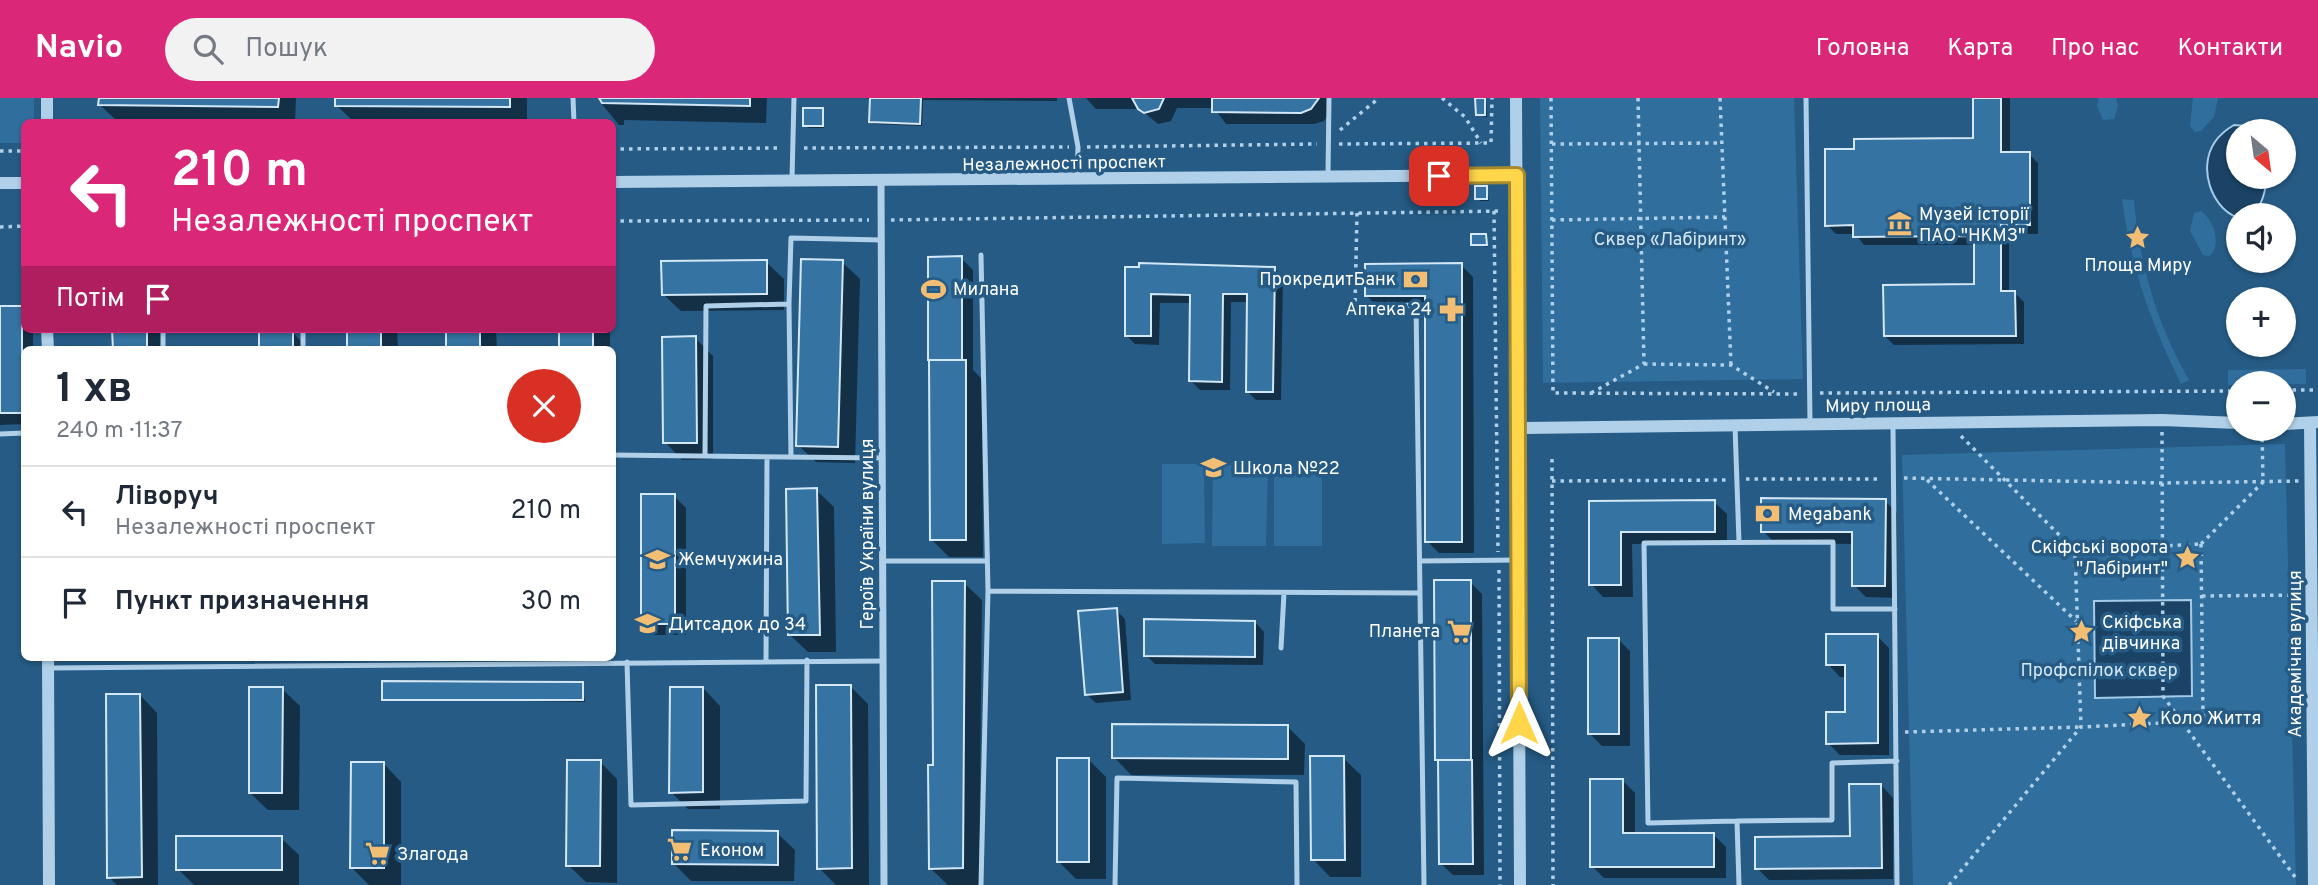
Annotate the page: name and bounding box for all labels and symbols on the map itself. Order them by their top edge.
north arrow [2226,119,2296,189]
pin [1409,146,1469,206]
street label: Незалежності проспект [962,151,1166,178]
place label: Музей історії ПАО "НКМЗ" [1919,204,2029,248]
museum icon: Музей історії ПАО "НКМЗ" [1885,210,1913,238]
place icon: Площа Миру [2124,224,2152,252]
park label: Сквер «Лабіринт» [1594,229,1746,252]
place label: Площа Миру [2084,255,2192,278]
bank icon: ПрокредитБанк [1402,265,1430,293]
place label: ПрокредитБанк [1259,269,1396,292]
sports icon: Милана [919,275,947,303]
place label: Милана [953,279,1019,302]
pharmacy icon: Аптека 24 [1438,295,1466,323]
place label: Аптека 24 [1345,299,1432,322]
street label: Миру площа [1825,394,1931,419]
street label: Героїв України вулиця [857,438,880,630]
school or university icon: Школа №22 [1199,454,1227,482]
place label: Школа №22 [1233,458,1340,481]
bank icon: Megabank [1754,500,1782,528]
place label: Megabank [1788,504,1872,527]
place label: Скіфські ворота "Лабіринт" [2031,537,2168,581]
place icon: Скіфські ворота "Лабіринт" [2174,543,2202,571]
school or university icon: Жемчужина [644,545,672,573]
place label: Жемчужина [678,549,783,572]
street label: Академічна вулиця [2285,570,2308,738]
school or university icon: Дитсадок до 34 [634,610,662,638]
place label: Скіфська дівчинка [2102,612,2182,656]
place label: Дитсадок до 34 [668,614,806,637]
supermarket icon: Планета [1446,617,1474,645]
place icon: Скіфська дівчинка [2068,618,2096,646]
place label: Планета [1369,621,1440,644]
park label: Профспілок сквер [2020,660,2178,683]
position arrow [1482,686,1556,760]
place icon: Коло Життя [2126,704,2154,732]
place label: Коло Життя [2160,708,2261,731]
supermarket icon: Економ [666,836,694,864]
supermarket icon: Злагода [363,840,391,868]
place label: Економ [700,840,764,863]
place label: Злагода [397,844,468,867]

